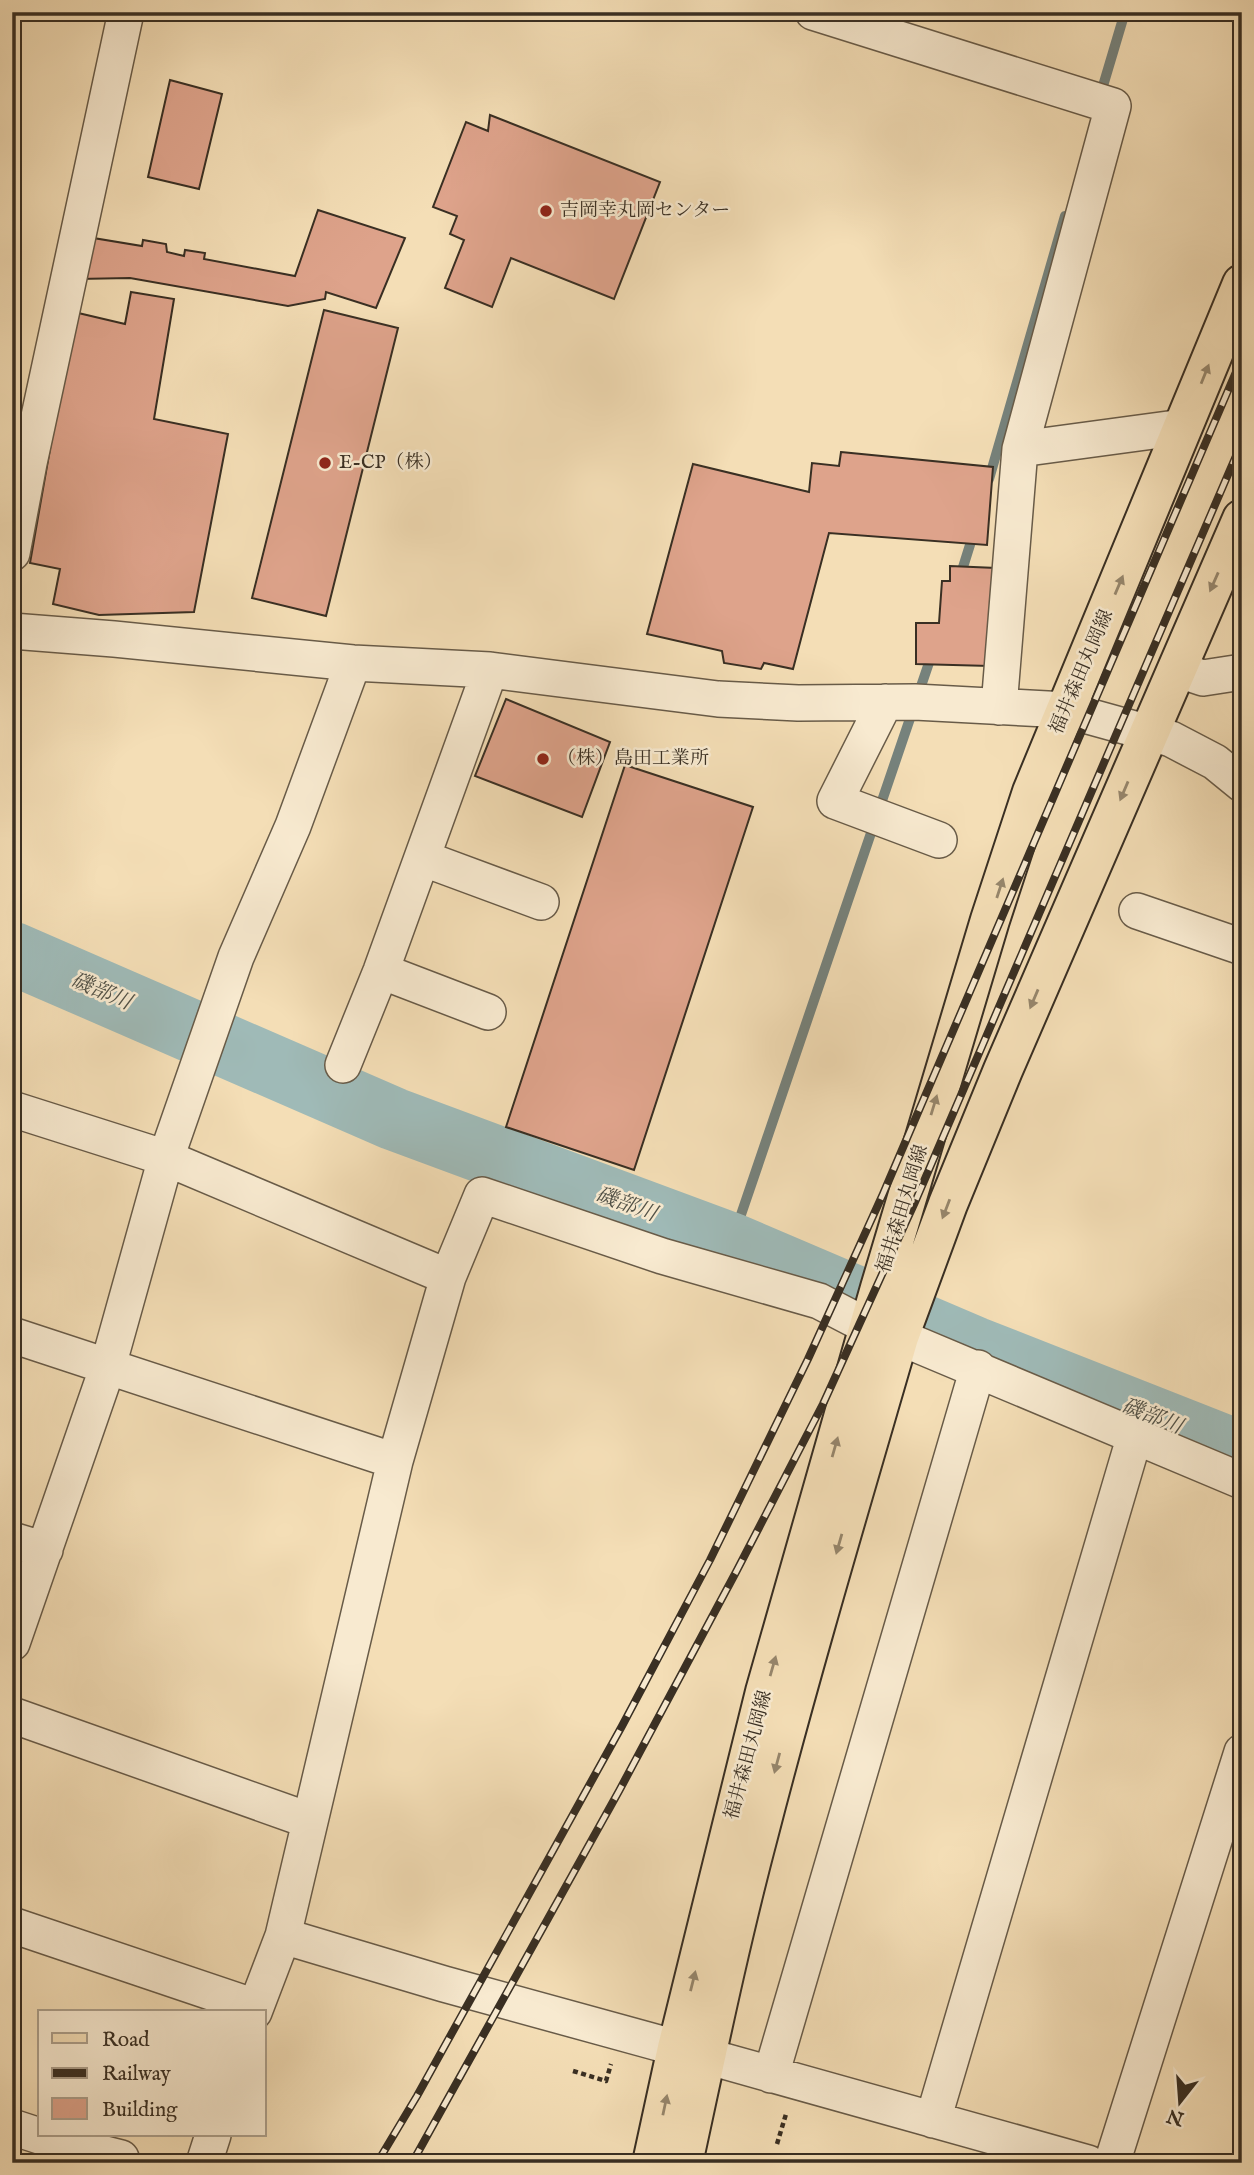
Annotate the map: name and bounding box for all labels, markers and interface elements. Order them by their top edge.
place label: 吉岡幸丸岡センター [560,199,730,223]
marker: 吉岡幸丸岡センター [538,203,554,219]
one-way arrow [1200,364,1211,385]
place label: E-CP（株） [339,451,443,475]
marker: E-CP（株） [317,455,333,471]
one-way arrow [1209,572,1220,593]
one-way arrow [1113,574,1124,595]
street label: 福井森田丸岡線 [1045,606,1119,738]
place label: （株）島田工業所 [557,747,709,771]
marker: （株）島田工業所 [535,751,551,767]
one-way arrow [1118,780,1129,801]
one-way arrow [995,877,1006,898]
water label: 磯部川 [67,967,137,1018]
one-way arrow [1028,989,1039,1010]
one-way arrow [930,1095,940,1116]
street label: 福井森田丸岡線 [872,1142,934,1276]
water label: 磯部川 [592,1182,662,1229]
one-way arrow [940,1199,951,1220]
water label: 磯部川 [1118,1393,1188,1442]
one-way arrow [830,1436,841,1458]
one-way arrow [834,1533,844,1554]
one-way arrow [768,1655,778,1676]
street label: 福井森田丸岡線 [720,1688,778,1822]
one-way arrow [771,1752,782,1774]
one-way arrow [688,1970,699,1992]
legend [38,2010,266,2136]
text: Road [102,2027,150,2054]
text: Railway [102,2061,172,2088]
north arrow [1146,2066,1216,2136]
one-way arrow [659,2094,670,2116]
text: Building [102,2097,178,2124]
text: N [1164,2102,1188,2131]

